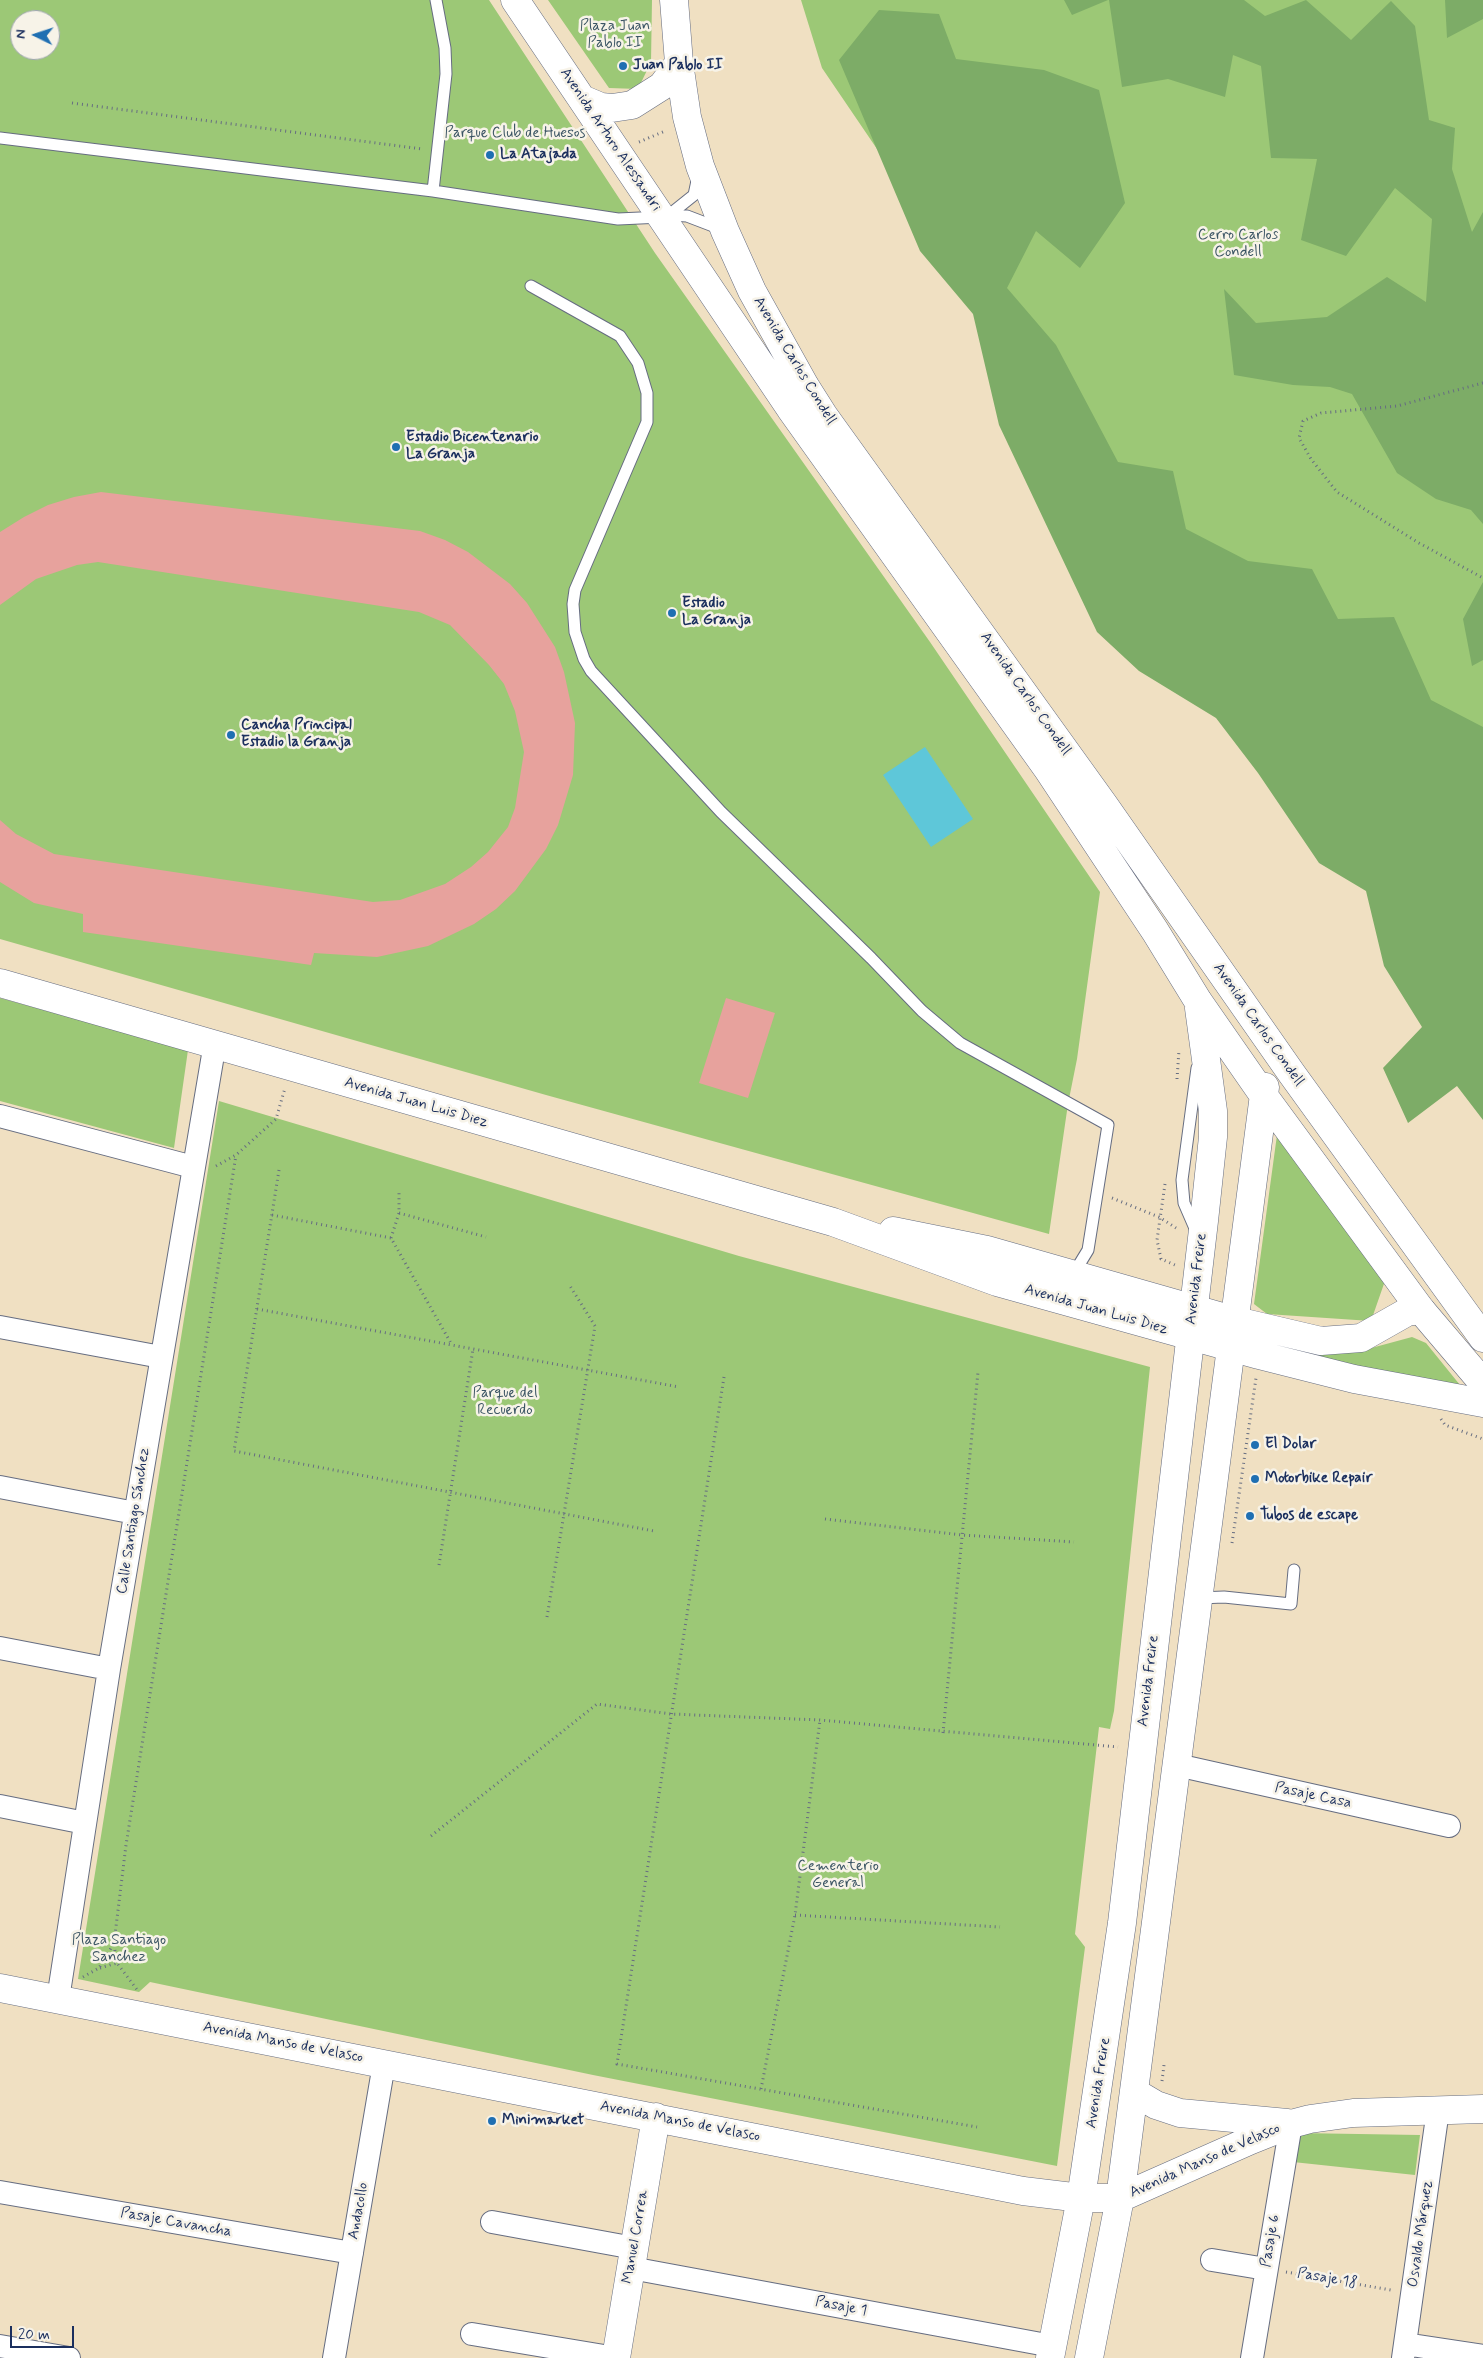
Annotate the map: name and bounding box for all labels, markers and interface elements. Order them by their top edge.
north arrow [10,10,60,60]
park label: Plaza Juan Pablo II [580,18,650,53]
text: N [12,29,30,39]
place label: Juan Pablo II [633,57,723,75]
marker: Juan Pablo II [617,60,629,72]
street label: Avenida Arturo Alessandri [555,65,665,215]
park label: Parque Club de Huesos [445,125,585,143]
place label: La Atajada [500,146,577,164]
marker: La Atajada [484,149,496,161]
park label: Cerro Carlos Condell [1198,227,1278,262]
street label: Avenida Carlos Condell [749,294,839,428]
place label: Estadio Bicentenario La Granja [406,429,539,464]
marker: Estadio Bicentenario La Granja [390,441,402,453]
place label: Estadio La Granja [682,595,751,630]
marker: Estadio La Granja [666,607,678,619]
street label: Avenida Carlos Condell [976,629,1074,759]
place label: Cancha Principal Estadio la Granja [241,717,352,752]
marker: Cancha Principal Estadio la Granja [225,729,237,741]
street label: Avenida Carlos Condell [1209,960,1307,1090]
street label: Avenida Juan Luis Diez [342,1074,490,1132]
street label: Avenida Freire [1182,1232,1212,1326]
street label: Avenida Juan Luis Diez [1022,1281,1170,1339]
park label: Parque del Recuerdo [472,1385,538,1420]
place label: El Dolar [1265,1436,1316,1454]
marker: El Dolar [1249,1439,1261,1451]
street label: Calle Santiago Sánchez [114,1447,154,1595]
place label: Motorbike Repair [1265,1470,1372,1488]
marker: Motorbike Repair [1249,1473,1261,1485]
place label: Tubos de escape [1260,1507,1358,1525]
marker: Tubos de escape [1244,1510,1256,1522]
street label: Avenida Freire [1134,1634,1164,1728]
street label: Pasaje Casa [1273,1779,1353,1813]
park label: Cementerio General [797,1858,879,1893]
park label: Plaza Santiago Sanchez [72,1932,166,1967]
street label: Avenida Manso de Velasco [201,2019,365,2067]
street label: Avenida Freire [1083,2036,1115,2130]
street label: Avenida Manso de Velasco [598,2098,762,2146]
place label: Minimarket [502,2112,584,2130]
marker: Minimarket [486,2115,498,2127]
street label: Avenida Manso de Velasco [1127,2120,1283,2202]
street label: Osvaldo Márquez [1405,2180,1437,2288]
street label: Andacollo [345,2181,373,2241]
street label: Manuel Correa [619,2189,653,2285]
street label: Pasaje Cavancha [119,2204,233,2242]
street label: Pasaje 6 [1258,2213,1284,2269]
street label: Pasaje 18 [1296,2265,1358,2293]
street label: Pasaje 1 [814,2293,868,2321]
scale bar [12,2316,76,2348]
text: 20 m [18,2325,50,2345]

